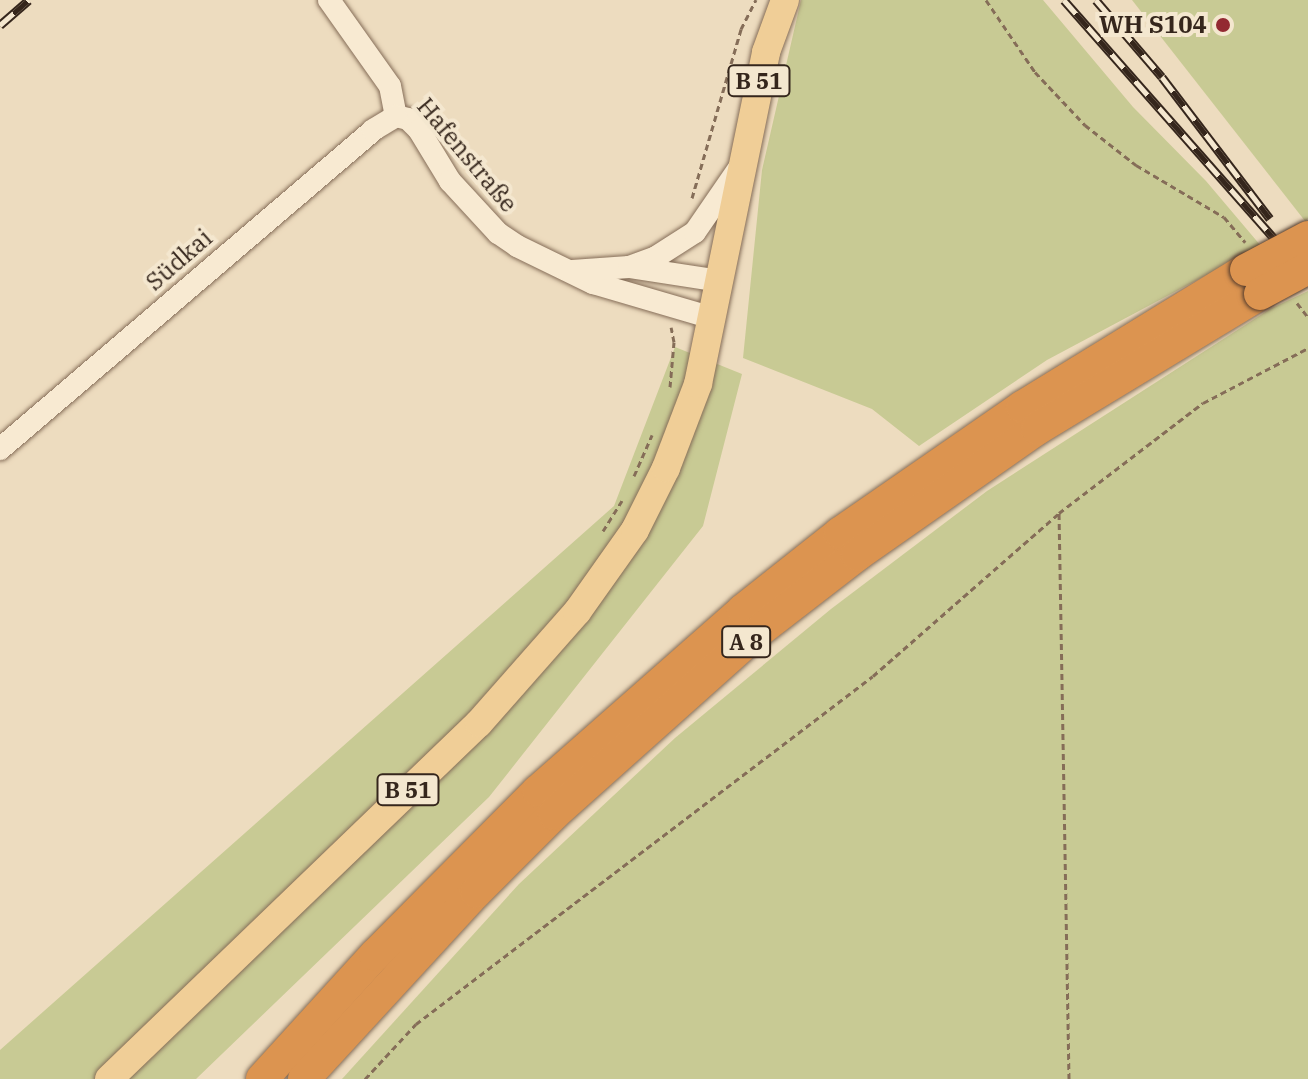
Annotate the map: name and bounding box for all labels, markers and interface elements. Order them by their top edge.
place label: WH S104 [1099,11,1207,39]
marker: WH S104 [1214,16,1232,34]
road number: B 51 [727,63,791,99]
street label: Hafenstraße [411,92,523,218]
street label: Südkai [140,223,218,297]
road number: A 8 [720,624,772,660]
road number: B 51 [376,772,440,808]

